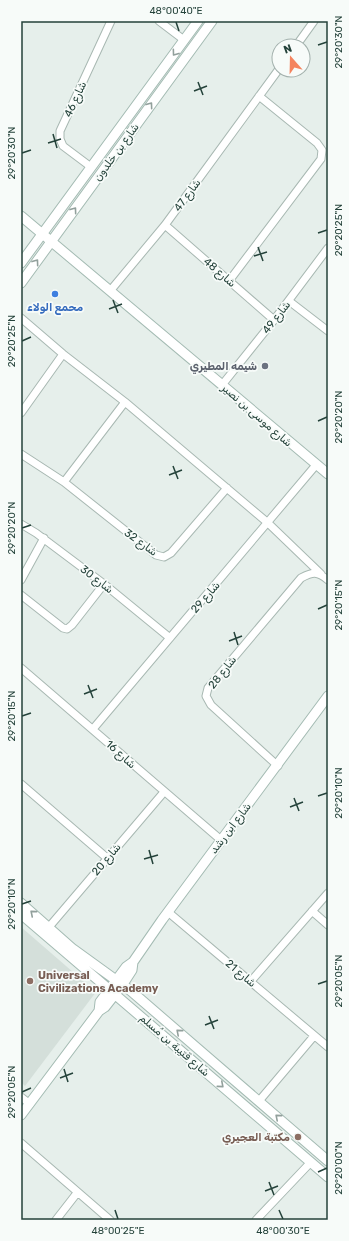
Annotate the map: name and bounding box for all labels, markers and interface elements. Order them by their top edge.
text: 48°00'40"E [149,5,203,17]
text: 29°20'30"N [333,15,345,69]
north arrow [271,38,311,78]
text: N [282,42,294,57]
one-way arrow [173,48,180,55]
street label: شارع 46 [62,79,91,120]
one-way arrow [145,102,153,109]
street label: شارع بن خلدون [91,121,143,185]
text: 29°20'30"N [6,126,18,180]
street label: شارع 47 [171,176,205,215]
text: 29°20'25"N [333,204,345,256]
one-way arrow [69,208,76,215]
street label: شارع 48 [200,255,238,291]
one-way arrow [31,260,38,267]
marker: محمع الولاء [50,289,60,299]
street label: شارع 49 [260,298,295,338]
place label: محمع الولاء [27,301,83,315]
text: 29°20'25"N [6,315,18,367]
place label: شيمه المطيري [190,360,257,374]
marker: شيمه المطيري [260,361,270,371]
street label: شارع موسى بن نصير [217,380,295,451]
text: 29°20'20"N [333,390,345,444]
text: 29°20'20"N [6,501,18,555]
street label: شارع 32 [120,526,160,560]
street label: شارع 30 [76,563,116,598]
street label: شارع 29 [188,579,224,617]
text: 29°20'15"N [333,579,345,631]
street label: شارع 28 [206,653,241,693]
text: 29°20'15"N [6,690,18,742]
street label: شارع 16 [102,738,138,773]
text: 29°20'10"N [333,767,345,819]
street label: شارع ابن رشد [207,800,255,858]
street label: شارع 20 [89,841,125,879]
text: 29°20'10"N [6,878,18,930]
one-way arrow [30,911,37,918]
text: 29°20'05"N [333,954,345,1008]
street label: شارع 21 [222,957,259,991]
place label: Universal Civilizations Academy [38,969,159,995]
marker: Universal Civilizations Academy [25,976,35,986]
street label: شارع قتيبة بن مُسلم [136,1011,212,1081]
one-way arrow [176,1029,184,1037]
text: 29°20'05"N [6,1065,18,1119]
one-way arrow [216,1080,223,1087]
one-way arrow [275,1114,282,1121]
place label: مكتبة العجيري [222,1131,290,1145]
marker: مكتبة العجيري [293,1132,303,1142]
text: 29°20'00"N [333,1141,345,1195]
text: 48°00'25"E [92,1225,144,1237]
text: 48°00'30"E [256,1225,310,1237]

